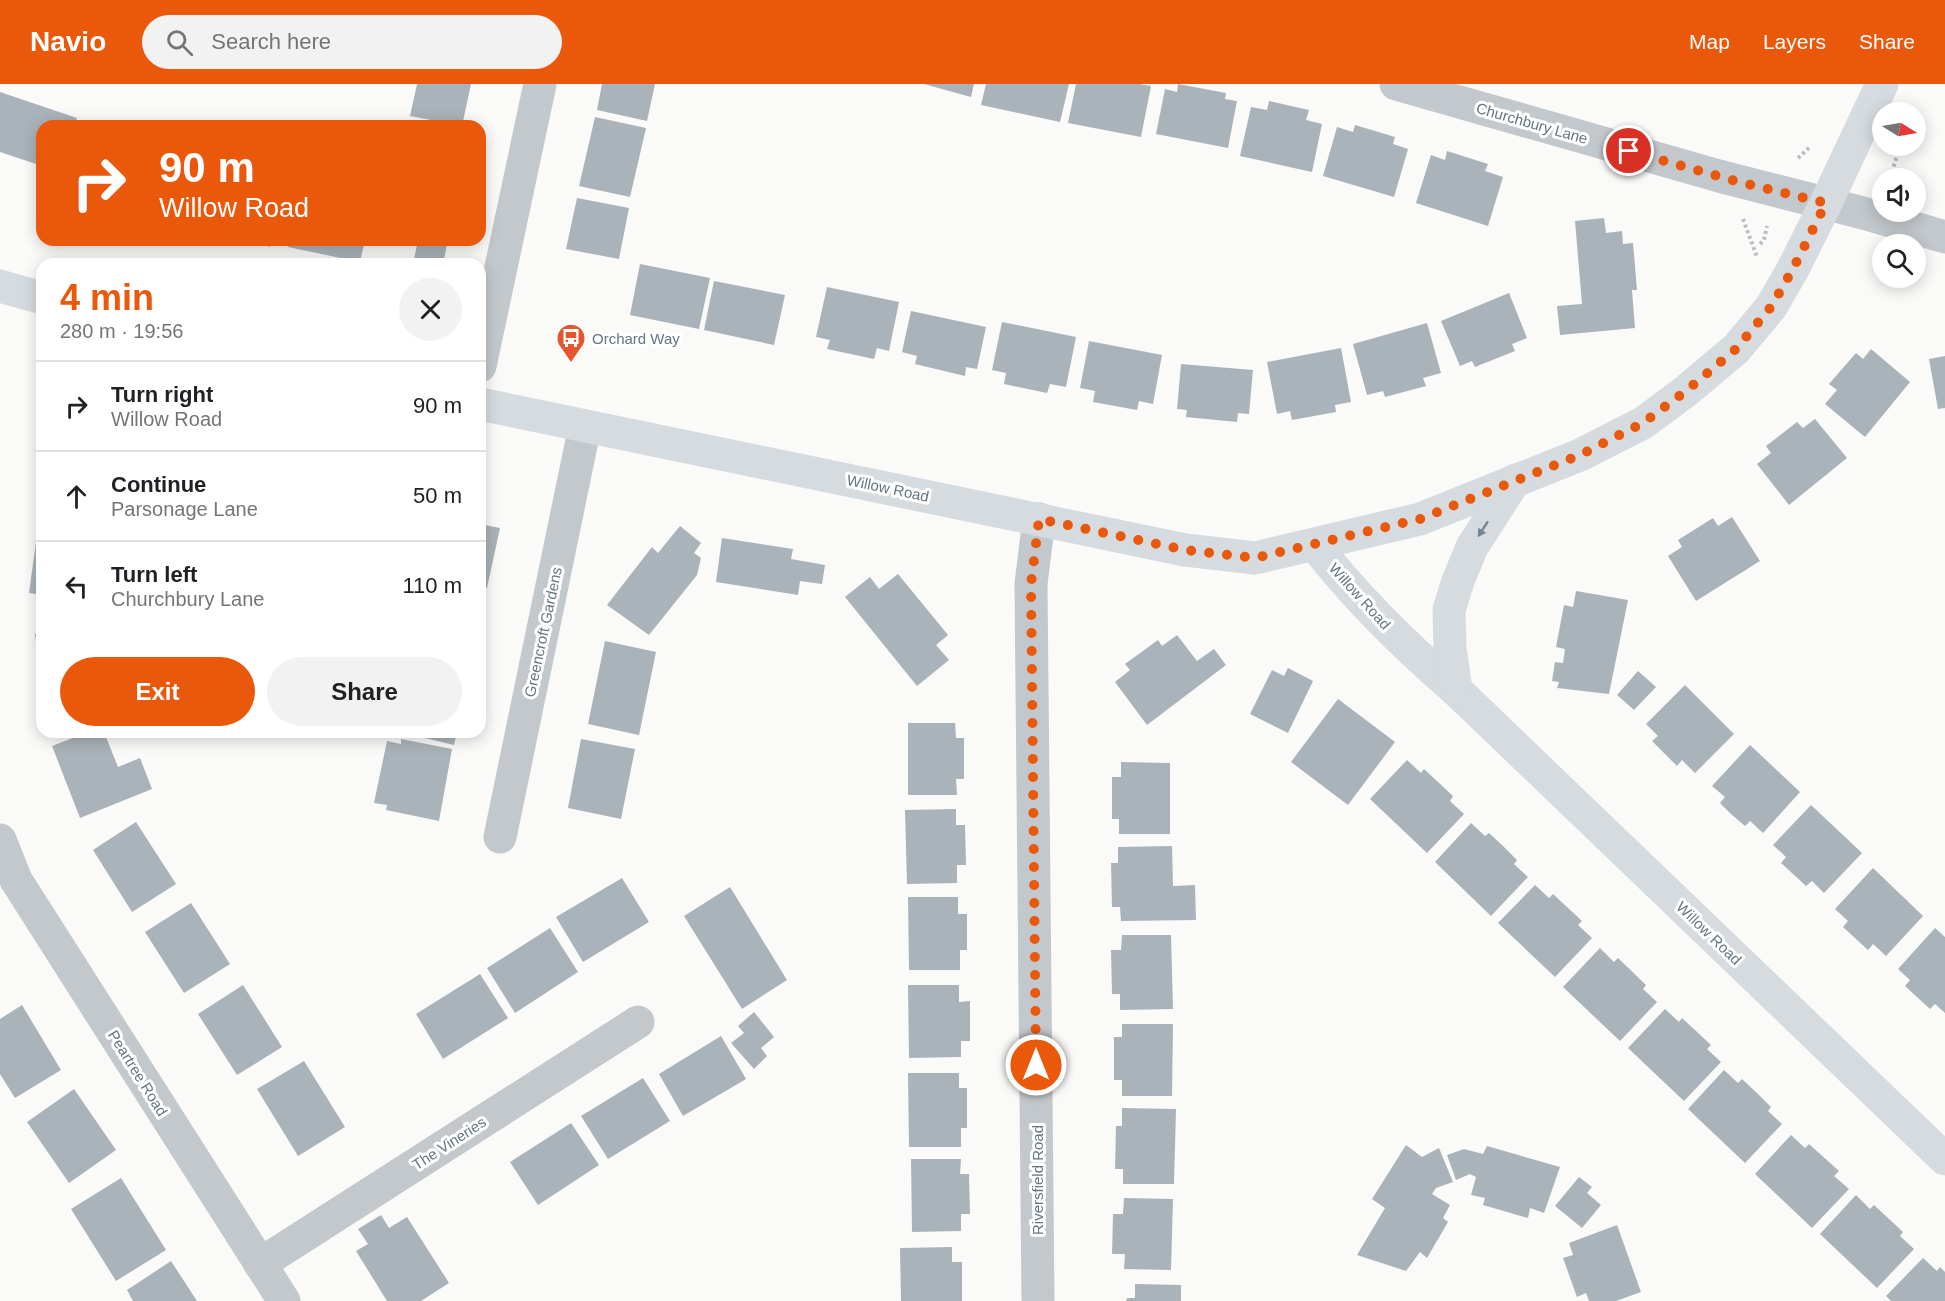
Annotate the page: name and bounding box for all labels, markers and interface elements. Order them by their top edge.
search box [142,15,562,69]
text: Navio [30,26,106,57]
icon: search [163,26,196,59]
text: Search here [211,29,331,54]
text: Map [1689,30,1730,53]
text: Layers [1763,30,1826,53]
text: Share [1859,30,1915,53]
street label: Churchbury Lane [1474,99,1590,147]
north arrow [1872,102,1926,156]
map controls [1872,102,1926,288]
pin [1603,125,1654,176]
icon: arrive [1612,134,1645,167]
icon: right [60,144,138,222]
text: 90 m [159,144,255,191]
button: sound [1872,168,1926,222]
text: Willow Road [159,193,309,223]
button: search [1872,234,1926,288]
text: 4 min [60,277,154,318]
button: close [399,278,462,341]
text: 280 m · 19:56 [60,320,183,342]
bus stop icon: Orchard Way [555,322,587,364]
place label: Orchard Way [592,330,680,347]
text: Turn right [111,382,213,407]
icon: right [60,390,93,423]
text: 90 m [413,393,462,418]
text: Willow Road [111,408,222,430]
street label: Willow Road [845,471,931,505]
text: Continue [111,472,206,497]
icon: ahead [60,480,93,513]
text: 50 m [413,483,462,508]
text: Parsonage Lane [111,498,258,520]
one-way arrow [1478,521,1489,538]
street label: Willow Road [1326,559,1394,633]
text: Turn left [111,562,197,587]
street label: Greencroft Gardens [521,565,565,699]
icon: left [60,570,93,603]
text: 110 m [402,573,462,598]
text: Churchbury Lane [111,588,264,610]
button: Exit [60,657,255,726]
button: Share [267,657,462,726]
street label: Willow Road [1673,898,1745,968]
street label: Peartree Road [105,1027,171,1119]
position arrow [1004,1033,1068,1097]
street label: The Vineries [409,1113,489,1173]
street label: Riversfield Road [1029,1125,1046,1235]

